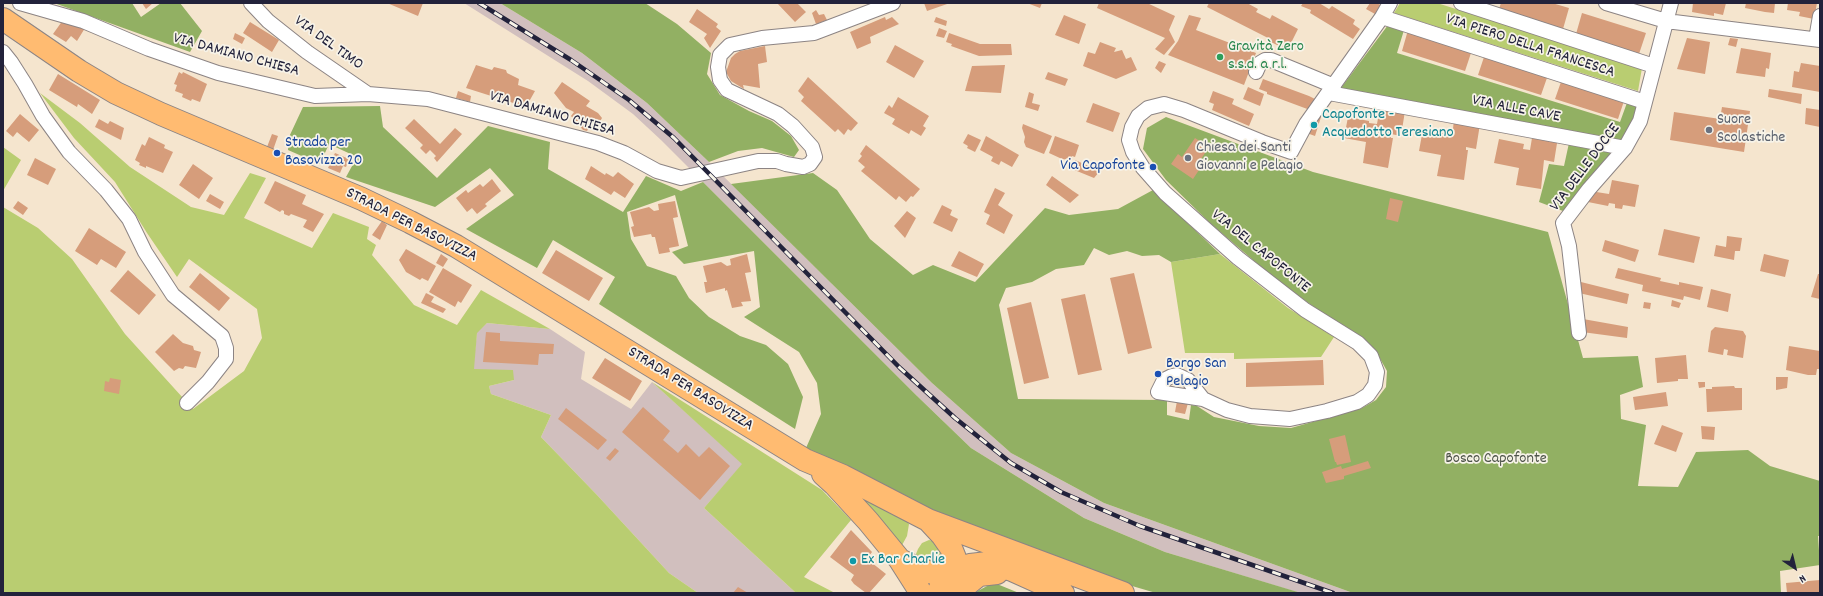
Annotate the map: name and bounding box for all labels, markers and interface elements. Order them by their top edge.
street label: VIA PIERO DELLA FRANCESCA [1443,11,1617,83]
street label: VIA DEL TIMO [290,13,366,75]
street label: VIA DAMIANO CHIESA [171,30,301,82]
place label: Gravità Zero s.s.d. a r.l. [1228,38,1304,76]
marker: Gravità Zero s.s.d. a r.l. [1215,52,1225,62]
street label: VIA DAMIANO CHIESA [487,88,617,142]
street label: VIA ALLE CAVE [1470,92,1562,128]
place label: Capofonte - Acquedotto Teresiano [1322,106,1454,144]
place label: Suore Scolastiche [1717,111,1785,149]
marker: Capofonte - Acquedotto Teresiano [1309,120,1319,130]
street label: VIA DELLE DOCCE [1547,120,1625,216]
marker: Suore Scolastiche [1704,125,1714,135]
place label: Strada per Basovizza 20 [285,134,363,172]
place label: Chiesa dei Santi Giovanni e Pelagio [1196,139,1303,177]
marker: Strada per Basovizza 20 [272,148,282,158]
marker: Chiesa dei Santi Giovanni e Pelagio [1183,153,1193,163]
place label: Via Capofonte [1060,157,1145,177]
marker: Via Capofonte [1148,162,1158,172]
street label: STRADA PER BASOVIZZA [342,185,480,267]
street label: VIA DEL CAPOFONTE [1207,206,1313,298]
street label: STRADA PER BASOVIZZA [624,344,756,436]
place label: Borgo San Pelagio [1166,355,1226,393]
marker: Borgo San Pelagio [1153,369,1163,379]
park label: Bosco Capofonte [1445,450,1547,470]
north arrow [1775,548,1815,588]
place label: Ex Bar Charlie [861,551,945,571]
marker: Ex Bar Charlie [848,556,858,566]
text: N [1795,570,1809,586]

